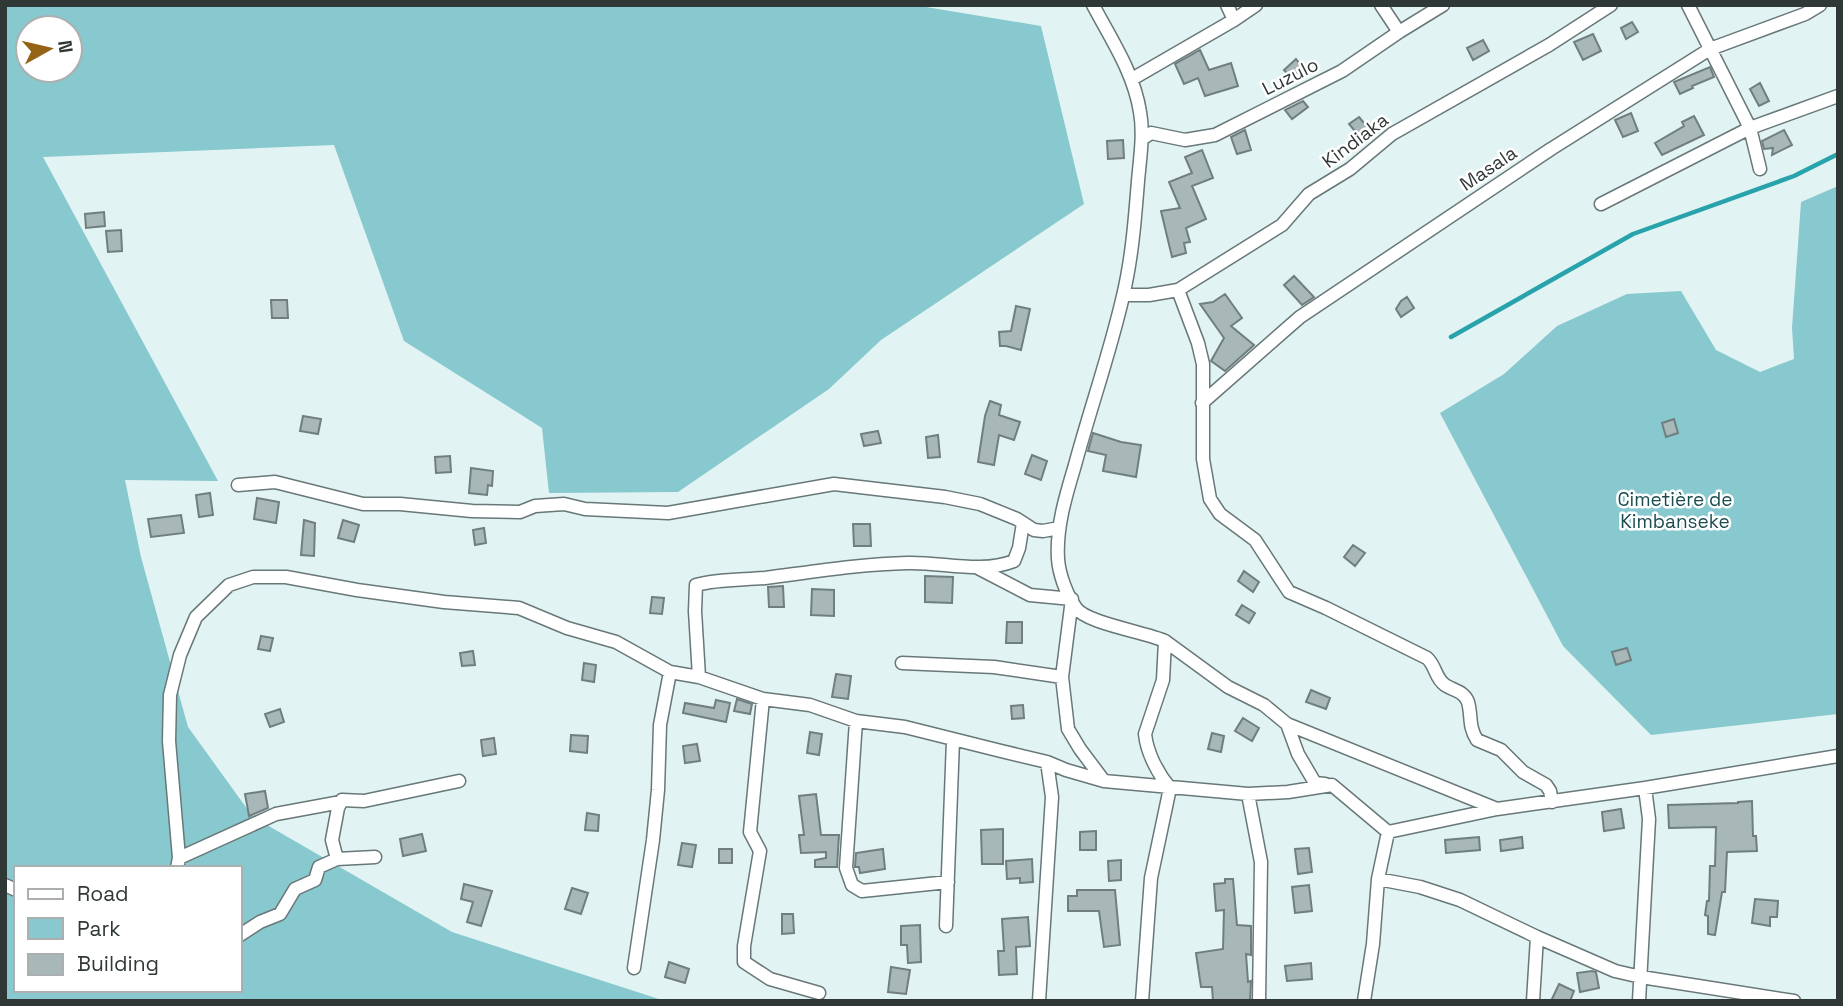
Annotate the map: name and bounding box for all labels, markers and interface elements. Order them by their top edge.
north arrow [14,14,84,84]
text: N [52,39,79,55]
street label: Luzulo [1258,52,1323,101]
street label: Kindiaka [1317,107,1393,173]
street label: Masala [1455,140,1522,197]
park label: Cimetière de Kimbanseke [1617,487,1733,534]
legend [14,866,242,992]
text: Road [77,880,129,907]
text: Park [77,915,121,942]
text: Building [77,950,159,977]

